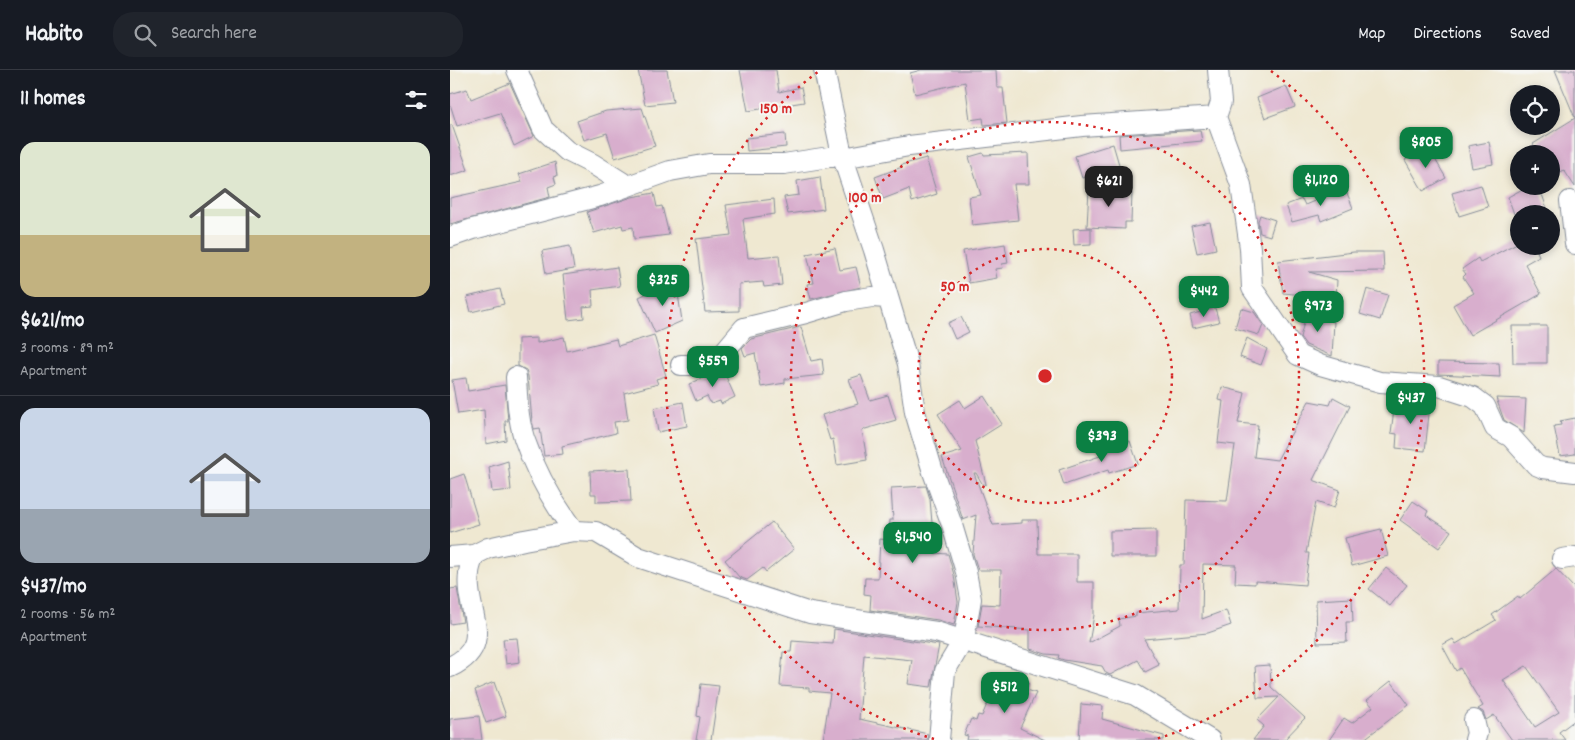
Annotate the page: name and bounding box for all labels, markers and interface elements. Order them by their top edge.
search box [113,12,463,57]
text: Habito [25,18,83,52]
icon: search [131,21,159,49]
text: Search here [171,21,257,48]
text: Map [1358,22,1385,47]
text: Directions [1413,22,1482,47]
text: Saved [1510,22,1550,47]
text: 11 homes [20,85,85,115]
map controls [1510,85,1560,255]
button: locate [1510,85,1560,135]
icon: filters [402,86,430,114]
text: 150 m [760,99,792,121]
pin: $805 [1396,126,1456,169]
text: $805 [1411,131,1441,154]
button: + [1510,145,1560,195]
pin: $1,120 [1280,164,1362,207]
pin: $621 [1079,166,1139,208]
text: $1,120 [1304,169,1338,192]
text: $621 [1096,170,1122,193]
icon: home [180,175,270,265]
text: 100 m [848,188,882,210]
button: − [1510,205,1560,255]
pin: $325 [633,264,693,307]
text: $325 [648,269,678,292]
pin: $442 [1174,276,1234,318]
text: 50 m [941,277,969,299]
text: $442 [1190,280,1218,303]
pin: $973 [1288,290,1348,333]
text: $973 [1304,295,1332,318]
text: $621/mo [20,307,84,337]
text: 3 rooms · 89 m² [20,337,114,360]
pin: $559 [683,346,743,388]
text: $559 [698,350,728,373]
text: Apartment [20,360,87,383]
centre of rings [1036,367,1054,385]
pin: $437 [1381,382,1441,425]
text: $437 [1397,387,1425,410]
pin: $393 [1072,420,1132,463]
text: $393 [1087,425,1117,448]
icon: home [180,440,270,530]
pin: $1,540 [872,522,954,564]
text: $1,540 [894,526,932,549]
text: $437/mo [20,573,87,603]
text: 2 rooms · 56 m² [20,603,115,626]
text: Apartment [20,626,87,649]
pin: $512 [975,672,1035,714]
text: $512 [992,676,1018,699]

